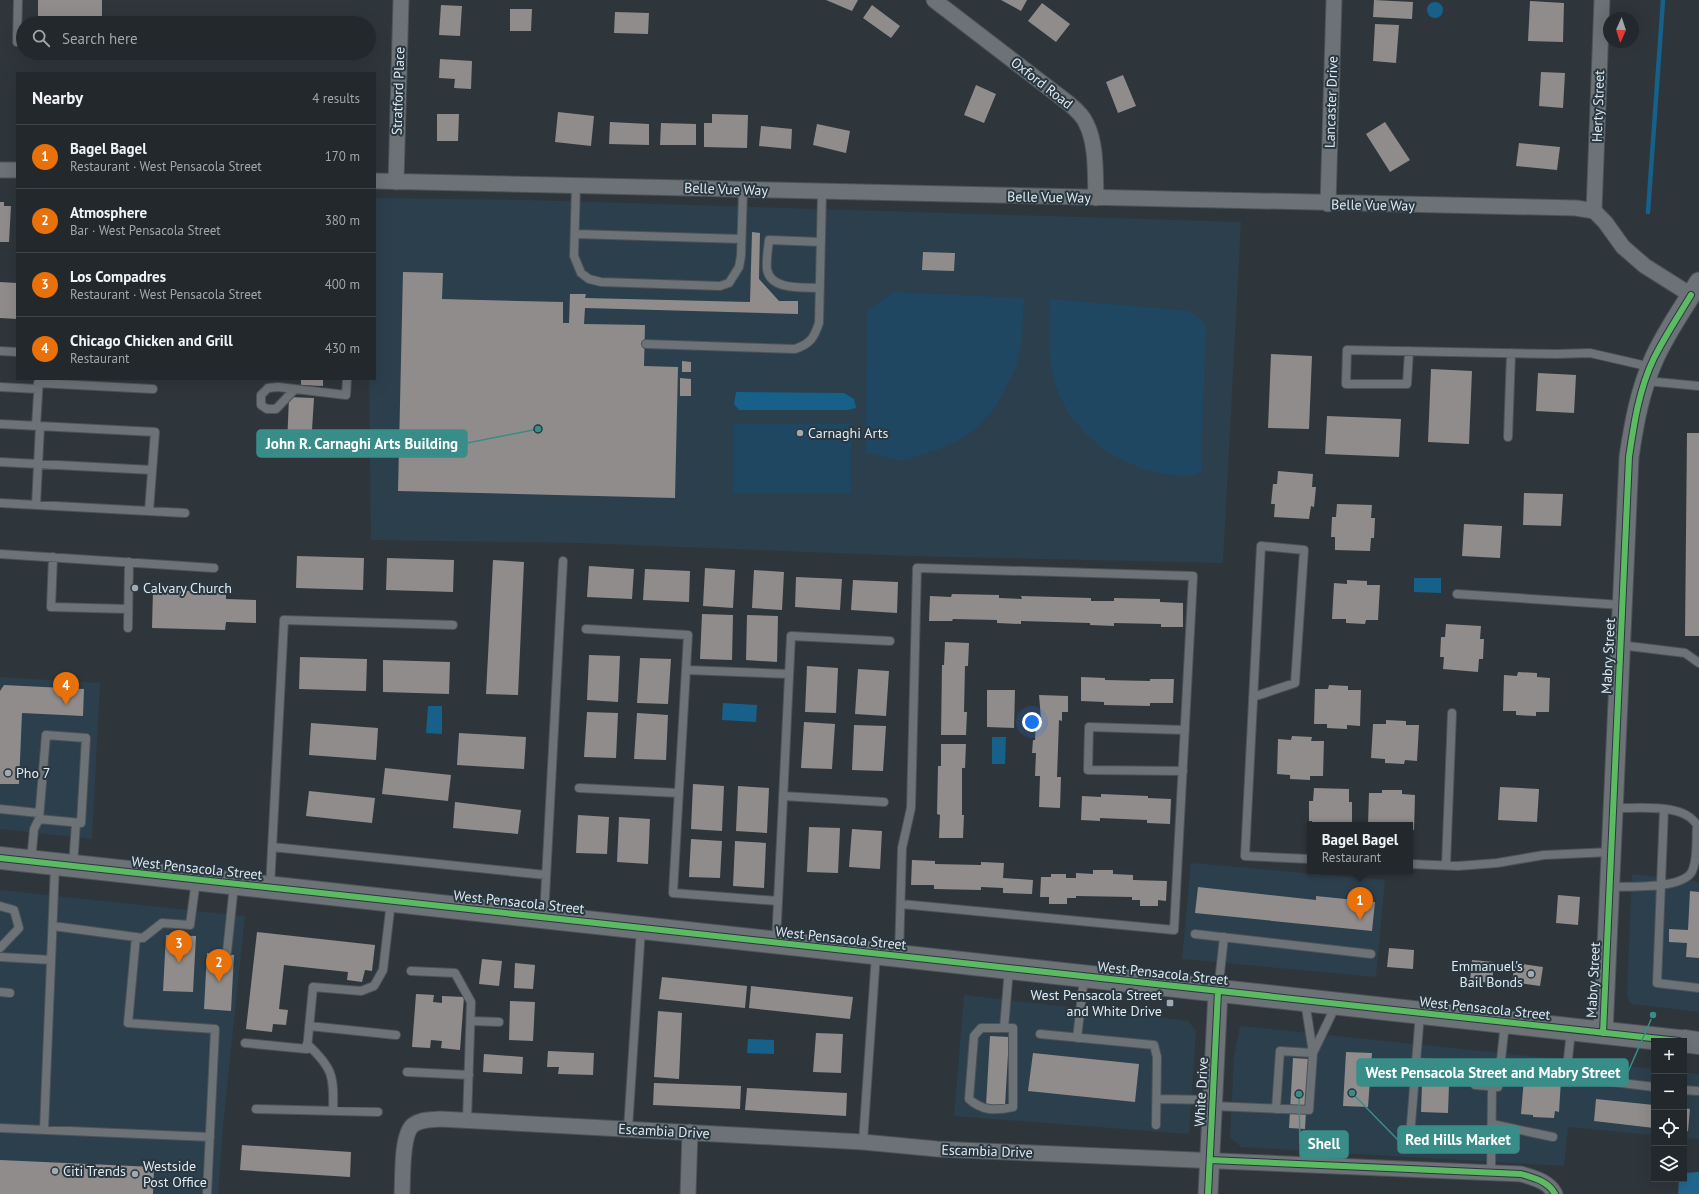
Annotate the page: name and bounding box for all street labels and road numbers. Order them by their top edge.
street label: Stratford Place [387,46,409,136]
street label: Oxford Road [1007,53,1077,113]
street label: Lancaster Drive [1320,56,1342,148]
street label: Herty Street [1588,69,1608,142]
street label: Belle Vue Way [684,179,769,199]
street label: Belle Vue Way [1007,187,1092,207]
street label: Belle Vue Way [1331,195,1416,215]
street label: Mabry Street [1597,617,1619,694]
street label: West Pensacola Street [131,852,264,884]
street label: West Pensacola Street [453,886,586,918]
street label: West Pensacola Street [775,922,908,954]
street label: Mabry Street [1582,941,1604,1018]
street label: West Pensacola Street [1097,957,1230,989]
street label: West Pensacola Street [1419,992,1552,1024]
street label: White Drive [1190,1057,1212,1127]
street label: Escambia Drive [618,1120,710,1142]
street label: Escambia Drive [941,1140,1033,1162]

